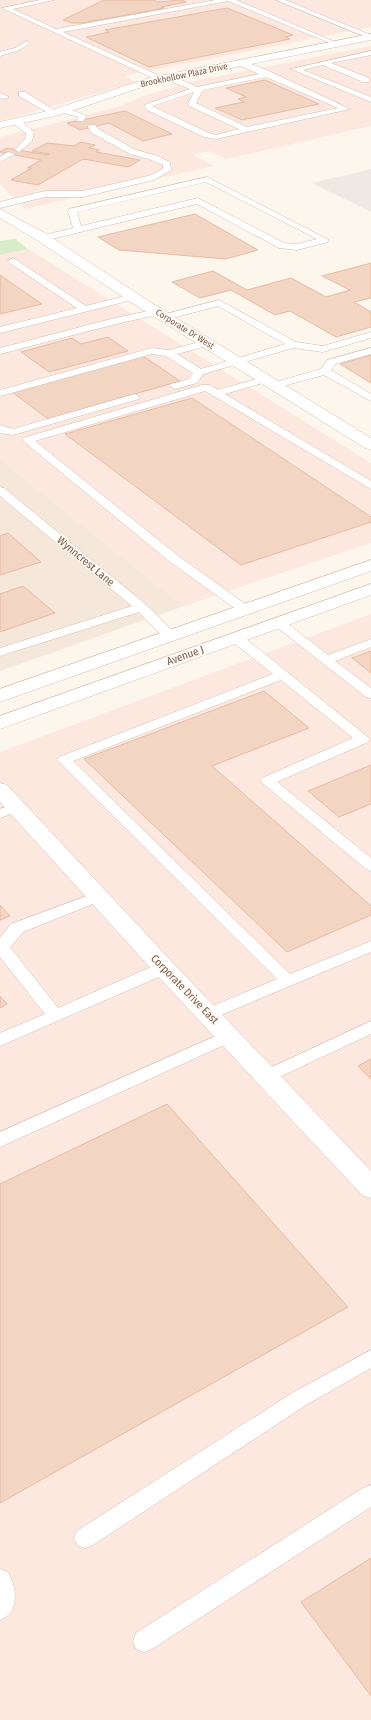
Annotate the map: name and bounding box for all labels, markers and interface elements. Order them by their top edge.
street label: Brookhollow Plaza Drive [140,61,229,89]
street label: Corporate Dr West [154,307,216,351]
street label: Wynncrest Lane [54,534,117,589]
street label: Avenue J [165,643,206,668]
street label: Corporate Drive East [148,952,221,1027]

